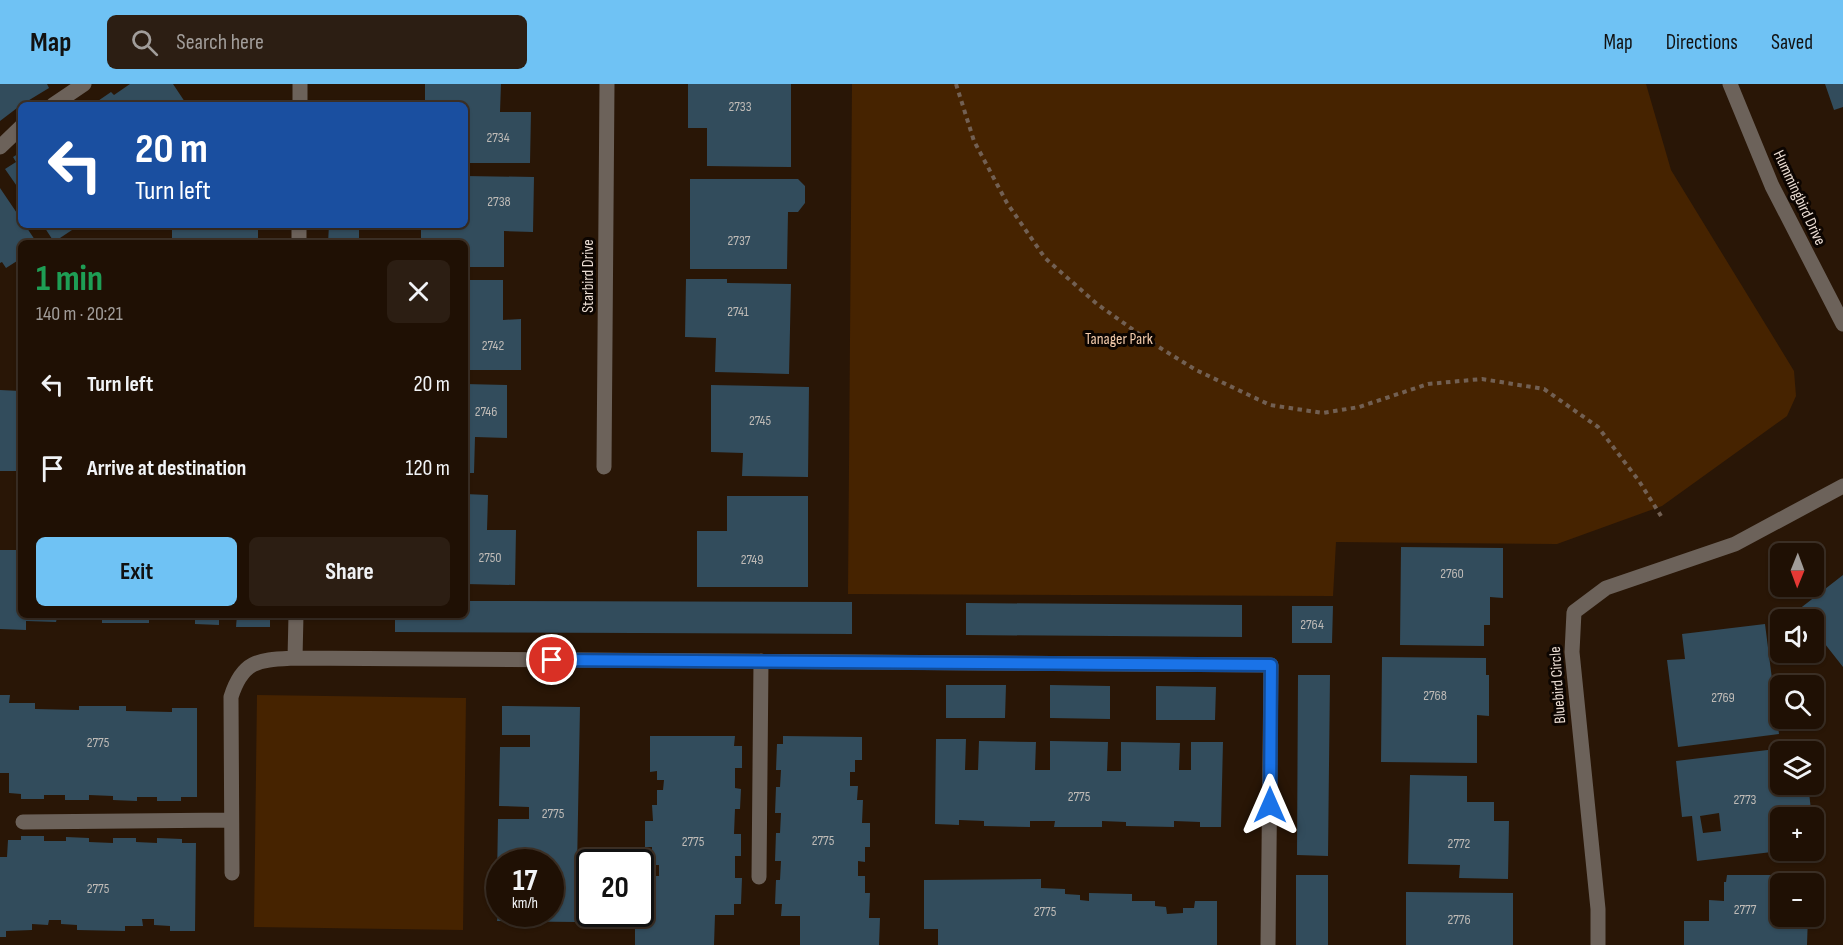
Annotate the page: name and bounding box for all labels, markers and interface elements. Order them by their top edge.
search box [107,15,527,69]
text: Map [30,26,71,59]
icon: search [128,26,161,59]
text: Search here [176,29,264,56]
text: Map [1603,30,1633,55]
text: Directions [1666,30,1738,55]
text: Saved [1771,30,1813,55]
house number: 2733 [728,98,752,115]
text: 20 m [135,124,208,175]
icon: left [36,126,114,204]
house number: 2734 [486,129,510,146]
street label: Hummingbird Drive [1769,147,1829,249]
text: Turn left [135,175,211,207]
house number: 2738 [487,193,511,210]
house number: 2737 [728,232,751,249]
street label: Starbird Drive [579,239,598,313]
text: 1 min [36,258,103,301]
button: close [387,260,450,323]
text: 140 m · 20:21 [36,302,123,326]
house number: 2741 [727,303,749,320]
park label: Tanager Park [1085,330,1153,349]
house number: 2742 [482,337,504,354]
icon: left [36,368,69,401]
text: Turn left [87,371,153,398]
text: 20 m [414,371,450,398]
house number: 2746 [475,403,497,420]
house number: 2745 [749,412,771,429]
icon: arrive [36,452,69,485]
text: Arrive at destination [87,455,246,482]
text: 120 m [406,455,450,482]
button: Exit [36,537,237,606]
button: Share [249,537,450,606]
north arrow [1770,543,1824,597]
map controls [1770,543,1824,927]
house number: 2750 [478,549,502,566]
house number: 2749 [741,551,763,568]
house number: 2760 [1440,565,1464,582]
button: sound [1770,609,1824,663]
house number: 2764 [1300,616,1324,633]
pin [526,634,577,685]
icon: arrive [535,643,568,676]
street label: Bluebird Circle [1546,646,1570,724]
button: search [1770,675,1824,729]
house number: 2768 [1423,687,1447,704]
house number: 2769 [1711,689,1735,706]
house number: 2775 [87,734,110,751]
button: layers [1770,741,1824,795]
position arrow [1238,773,1302,837]
house number: 2775 [1068,788,1091,805]
house number: 2773 [1734,791,1757,808]
house number: 2775 [542,805,565,822]
button: + [1770,807,1824,861]
house number: 2775 [812,832,835,849]
house number: 2775 [682,833,705,850]
house number: 2772 [1448,835,1471,852]
speed limit sign: 20 [576,849,654,927]
text: 17 [513,863,537,899]
button: − [1770,873,1824,927]
house number: 2775 [87,880,110,897]
text: km/h [512,894,538,913]
house number: 2777 [1734,901,1757,918]
house number: 2775 [1034,903,1057,920]
house number: 2776 [1447,911,1471,928]

